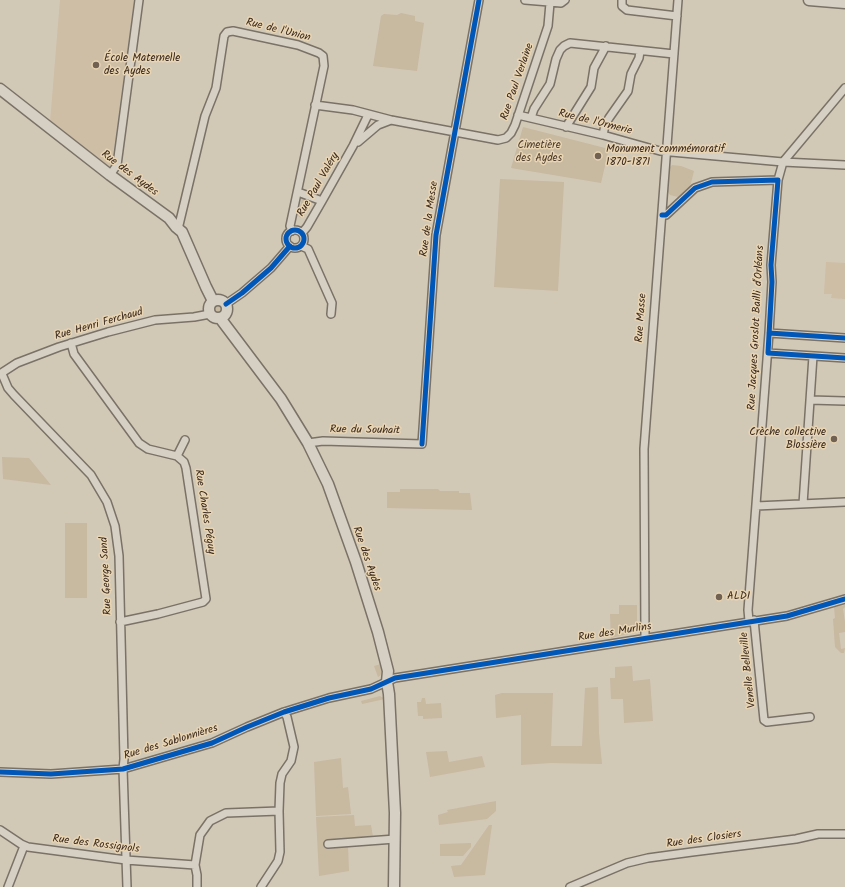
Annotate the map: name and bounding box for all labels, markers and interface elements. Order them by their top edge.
street label: Rue de l'Union [244,17,312,45]
street label: Rue Paul Verlaine [499,42,537,122]
place label: École Maternelle des Aydes [104,52,180,78]
marker: École Maternelle des Aydes [91,60,101,70]
street label: Rue de l'Ormerie [557,107,633,139]
park label: Cimetière des Aydes [516,139,562,165]
place label: Monument commémoratif 1870-1871 [606,143,725,169]
street label: Rue des Aydes [98,148,160,200]
street label: Rue Paul Valéry [295,151,343,219]
marker: Monument commémoratif 1870-1871 [593,151,603,161]
street label: Rue de la Messe [418,180,442,258]
street label: Rue Jacques Groslot Bailli d'Orléans [746,245,768,411]
street label: Rue Masse [634,293,650,343]
street label: Rue Henri Ferchaud [53,306,145,344]
street label: Rue du Souhait [330,424,400,438]
place label: Crèche collective Blossière [749,426,826,452]
marker: Crèche collective Blossière [829,434,839,444]
street label: Rue Charles Péguy [191,469,217,555]
street label: Rue des Aydes [349,525,383,593]
street label: Rue George Sand [98,537,116,615]
place label: ALDI [727,590,750,604]
marker: ALDI [714,592,724,602]
street label: Rue des Murlins [577,621,653,645]
street label: Venelle Belleville [738,631,760,709]
street label: Rue des Sablonnières [122,722,220,764]
street label: Rue des Closiers [666,828,742,852]
street label: Rue des Rossignols [52,833,140,857]

